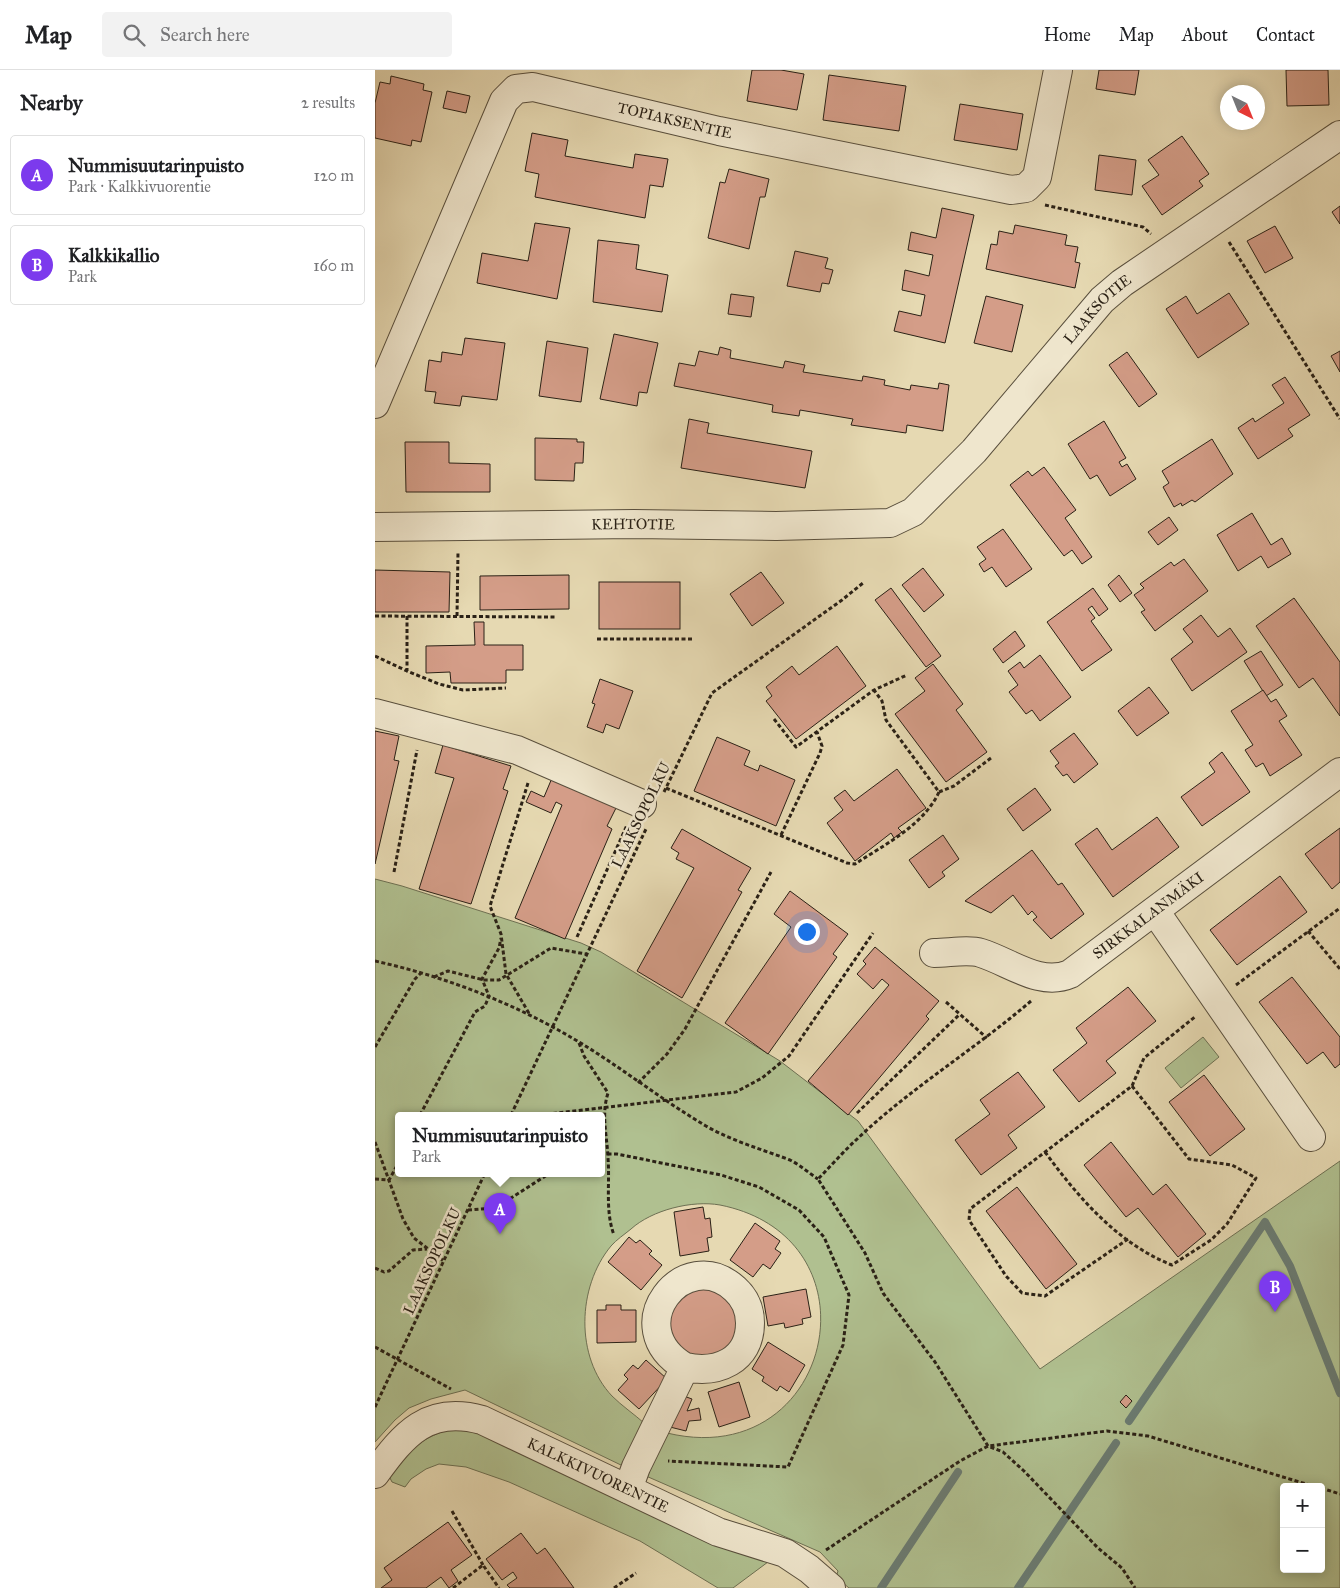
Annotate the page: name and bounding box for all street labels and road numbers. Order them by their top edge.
street label: TOPIAKSENTIE [616,98,734,142]
street label: LAAKSOTIE [1060,270,1135,348]
street label: KEHTOTIE [591,515,675,534]
street label: LAAKSOPOLKU [608,759,674,871]
street label: SIRKKALANMÄKI [1089,868,1207,963]
street label: LAAKSOPOLKU [399,1205,465,1317]
street label: KALKKIVUORENTIE [524,1434,672,1516]

